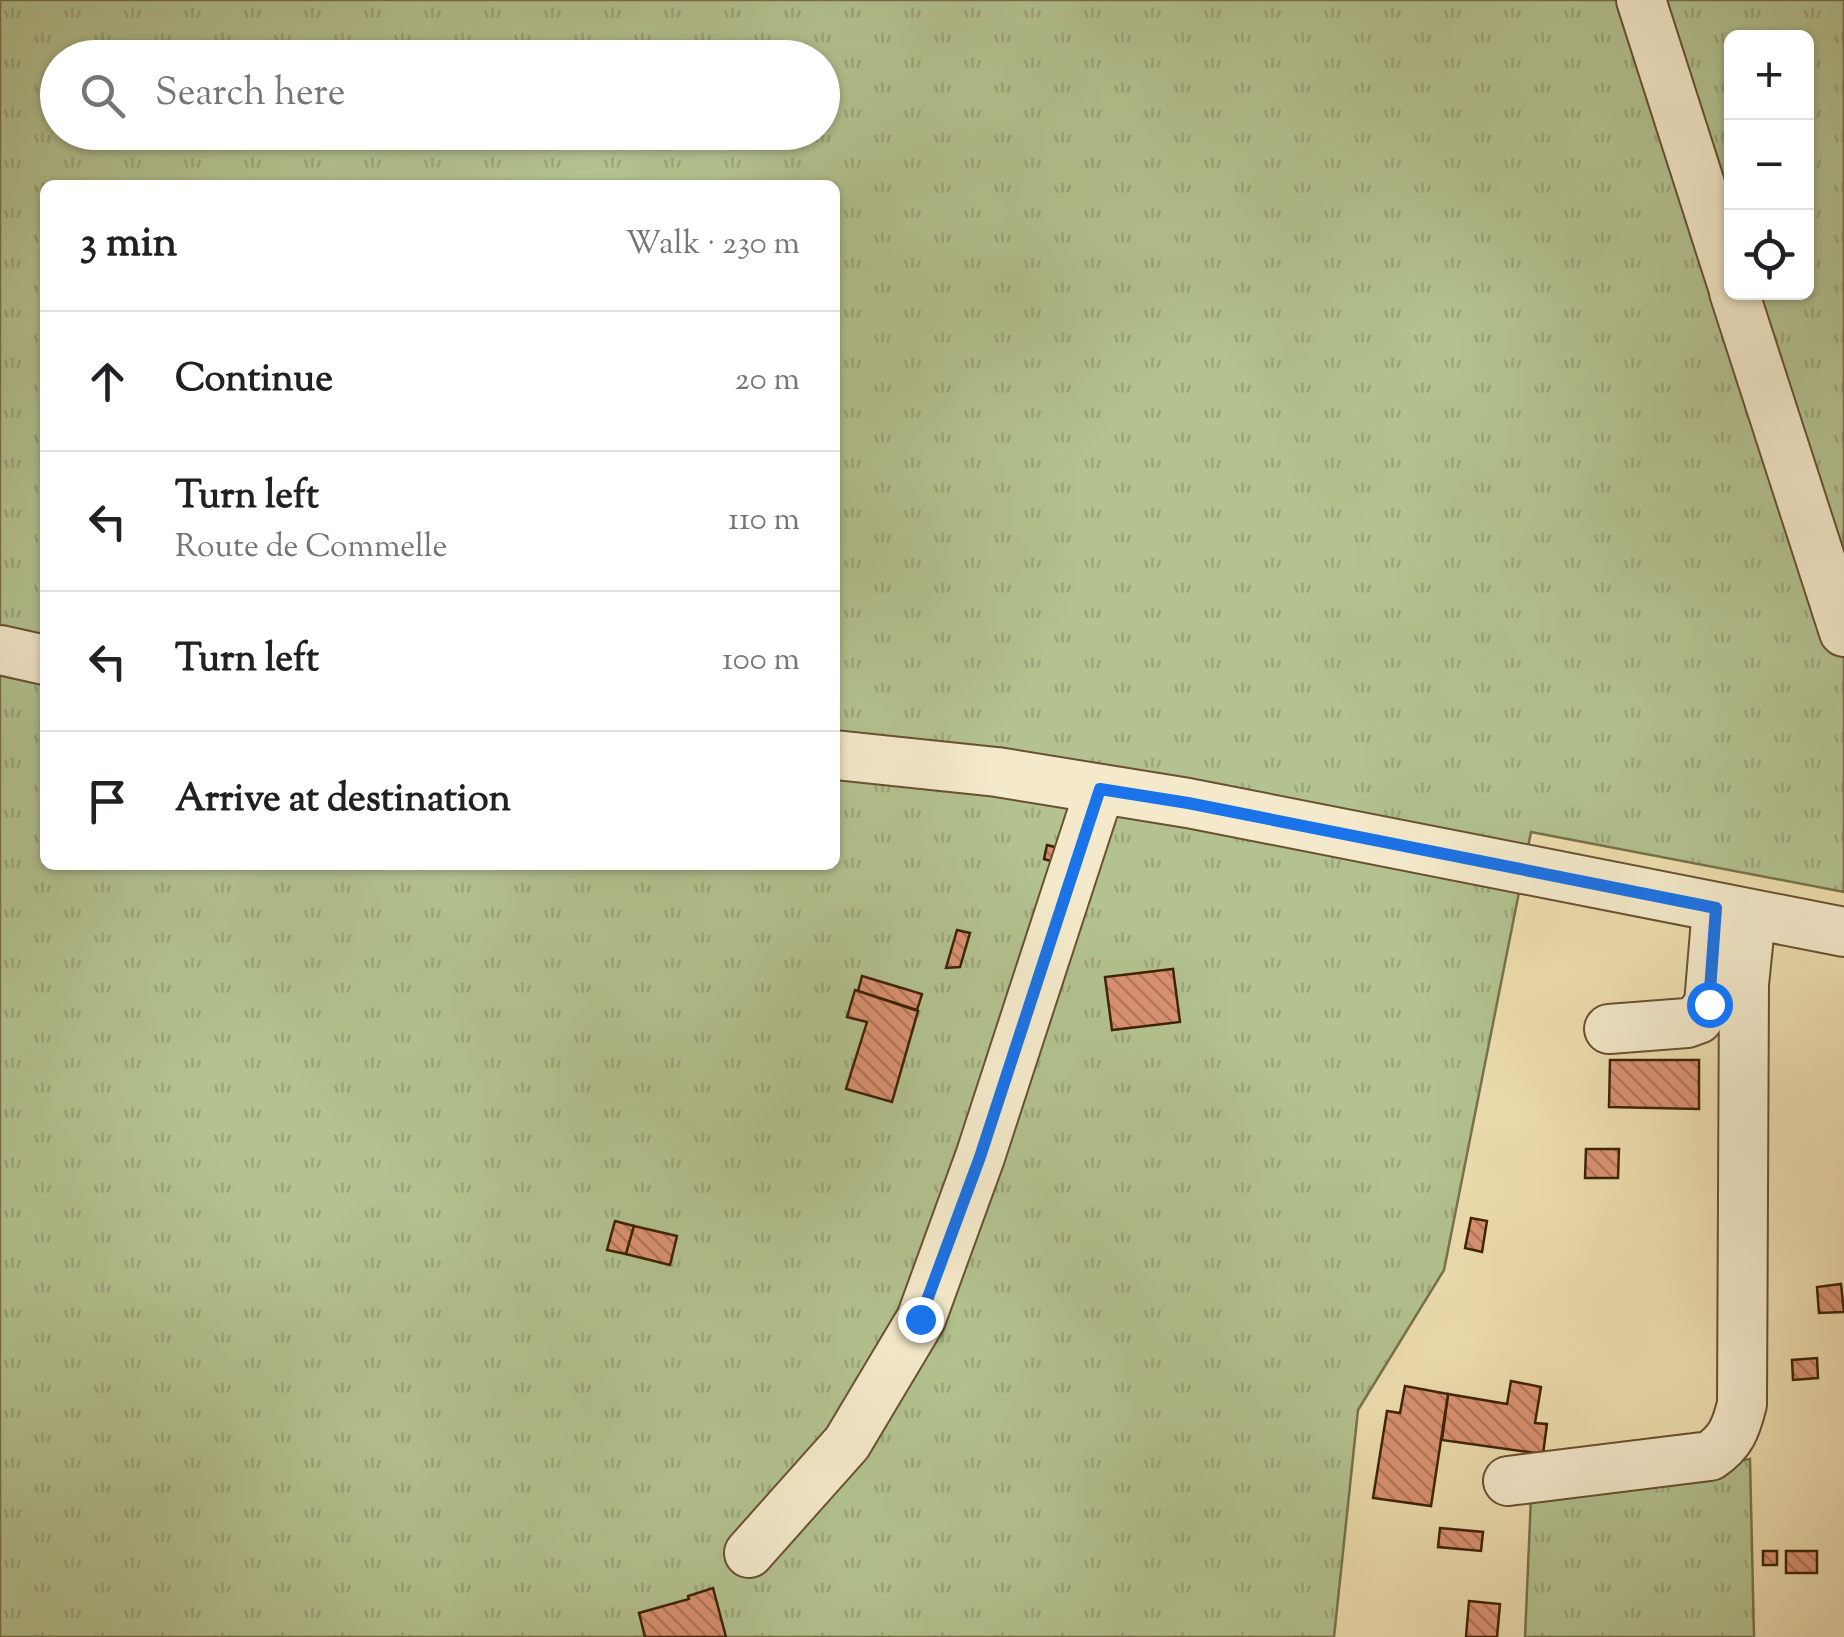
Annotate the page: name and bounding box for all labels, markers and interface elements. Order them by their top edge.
map controls [1724,30,1814,300]
button: + [1724,30,1814,120]
search box [40,40,840,150]
icon: search [75,68,130,123]
text: Search here [155,68,346,122]
button: − [1724,120,1814,210]
button: locate [1724,210,1814,300]
text: 3 min [80,215,177,275]
text: Walk · 230 m [625,222,800,268]
icon: ahead [80,354,135,409]
text: Continue [175,354,333,408]
text: 20 m [735,358,800,404]
text: Turn left [175,471,319,525]
icon: left [80,494,135,549]
text: 110 m [728,498,800,544]
text: Route de Commelle [175,525,447,571]
icon: left [80,634,135,689]
text: Turn left [175,634,319,688]
text: 100 m [722,638,800,684]
icon: arrive [80,774,135,829]
text: Arrive at destination [175,774,511,828]
route start [1687,982,1733,1028]
route end [898,1297,944,1343]

